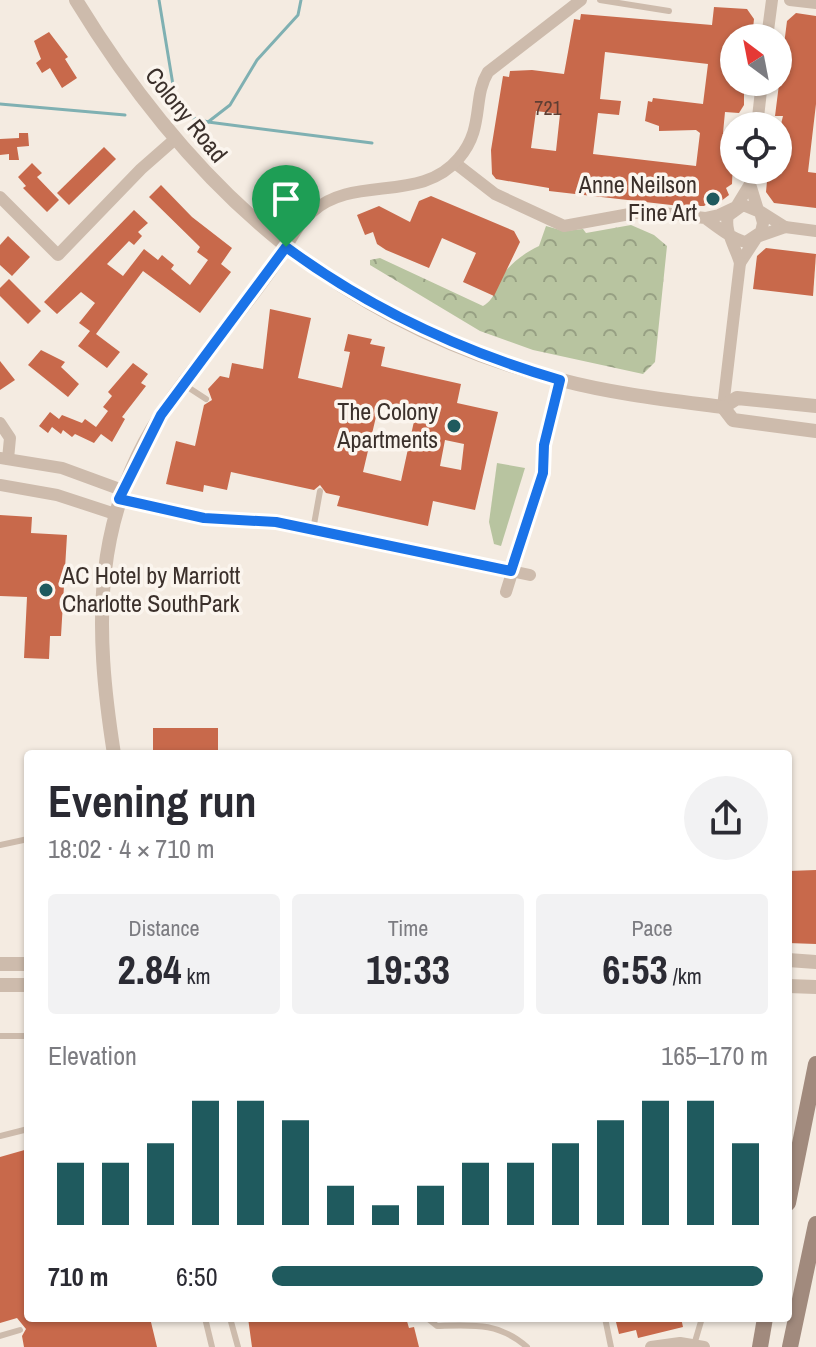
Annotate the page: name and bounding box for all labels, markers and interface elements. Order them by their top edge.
north arrow [720,24,792,96]
map controls [720,24,792,184]
street label: Colony Road [139,60,235,169]
house number: 721 [534,94,562,121]
button: locate [720,112,792,184]
pin [252,165,320,247]
place label: Anne Neilson Fine Art [578,168,698,228]
icon: arrive [264,177,308,221]
marker: Anne Neilson Fine Art [704,190,722,208]
place label: The Colony Apartments [336,395,438,455]
marker: The Colony Apartments [445,417,463,435]
place label: AC Hotel by Marriott Charlotte SouthPark [61,559,241,619]
marker: AC Hotel by Marriott Charlotte SouthPark [37,581,55,599]
text: Evening run [48,771,257,831]
button: share [684,776,768,860]
text: 18:02 · 4 × 710 m [48,831,215,866]
text: Distance [128,913,200,943]
text: Time [388,913,428,943]
text: Pace [631,913,673,943]
text: 2.84 [118,943,181,996]
text: 19:33 [366,943,450,996]
text: 6:53 [602,943,668,996]
text: km [181,961,210,991]
text: /km [668,961,702,991]
text: Elevation [48,1038,137,1073]
text: 165–170 m [661,1038,768,1073]
text: 710 m [48,1259,108,1294]
text: 6:50 [176,1259,218,1294]

